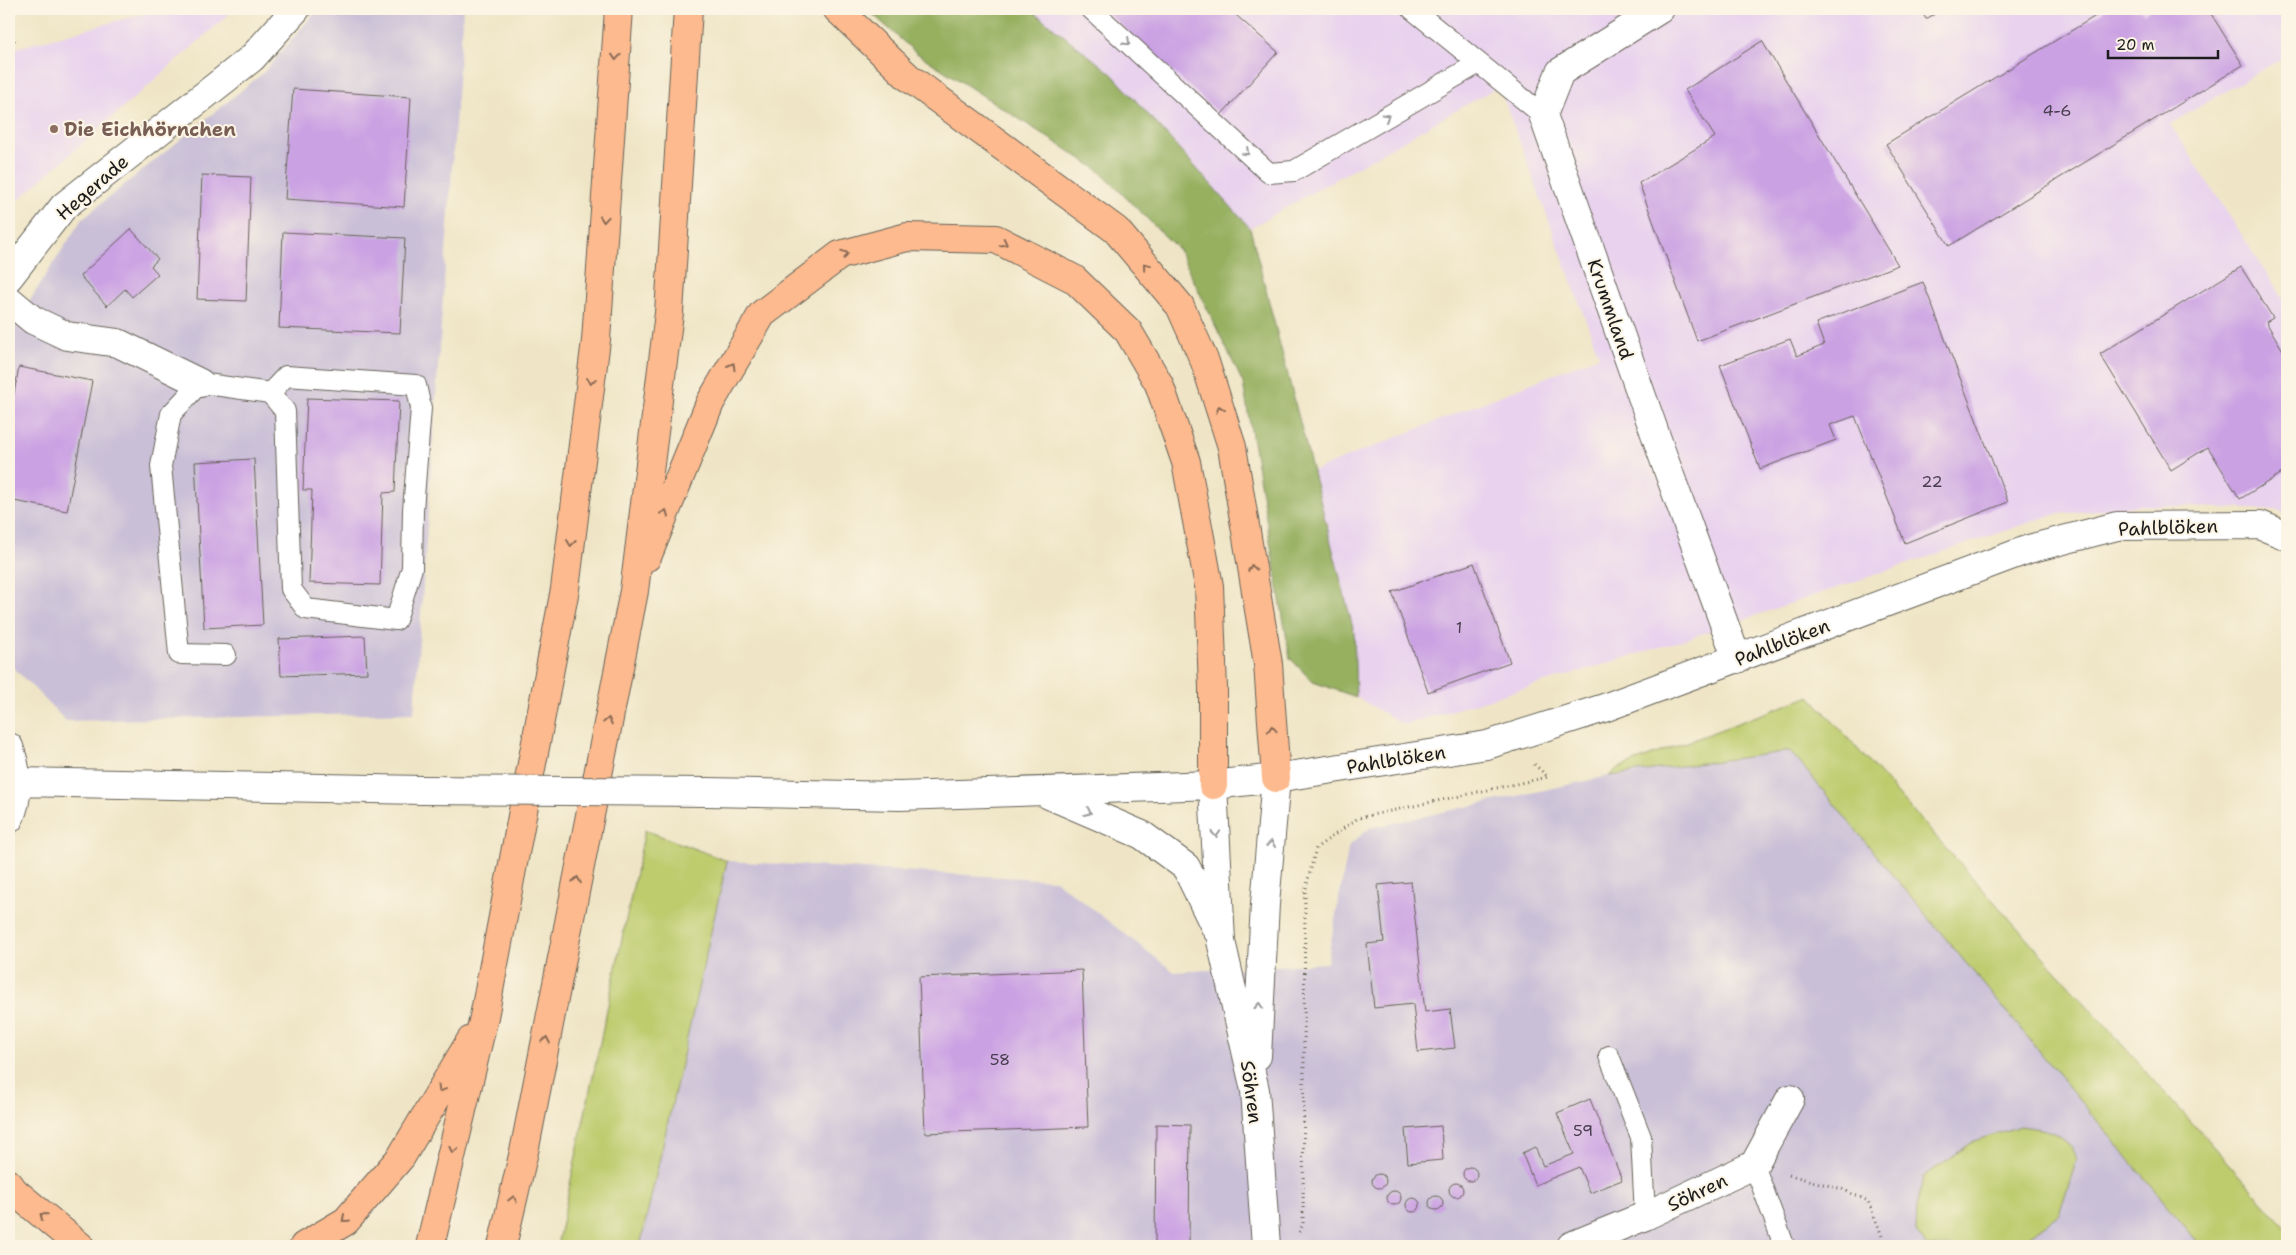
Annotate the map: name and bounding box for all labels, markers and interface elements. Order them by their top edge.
scale bar [2108,28,2218,60]
text: 20 m [2116,35,2155,55]
one-way arrow [1121,36,1130,45]
one-way arrow [610,54,621,62]
house number: 4-6 [2042,100,2072,121]
one-way arrow [1380,114,1389,124]
place label: Die Eichhörnchen [64,117,236,142]
marker: Die Eichhörnchen [48,123,60,135]
one-way arrow [1240,146,1249,155]
street label: Hegerade [51,149,134,226]
one-way arrow [599,216,610,224]
one-way arrow [999,237,1008,247]
one-way arrow [840,250,849,260]
street label: Krummland [1582,256,1639,363]
one-way arrow [1144,263,1152,272]
one-way arrow [726,362,736,371]
one-way arrow [586,378,597,386]
one-way arrow [1215,405,1225,413]
house number: 22 [1921,471,1943,492]
one-way arrow [659,509,670,518]
street label: Pahlblöken [2118,513,2218,542]
one-way arrow [566,539,577,547]
one-way arrow [1247,563,1257,572]
street label: Pahlblöken [1731,613,1833,672]
house number: 1 [1456,617,1462,638]
one-way arrow [603,716,613,725]
one-way arrow [1267,725,1278,733]
street label: Pahlblöken [1345,739,1447,780]
one-way arrow [1083,805,1092,816]
one-way arrow [1210,830,1221,838]
one-way arrow [1265,840,1276,848]
one-way arrow [572,876,582,885]
one-way arrow [1254,1002,1265,1010]
one-way arrow [540,1035,551,1044]
house number: 58 [990,1049,1010,1070]
street label: Söhren [1235,1059,1268,1125]
one-way arrow [438,1084,448,1093]
house number: 59 [1573,1120,1593,1141]
one-way arrow [448,1145,459,1154]
street label: Söhren [1663,1168,1731,1217]
one-way arrow [507,1194,518,1203]
one-way arrow [40,1212,49,1221]
one-way arrow [342,1214,351,1223]

